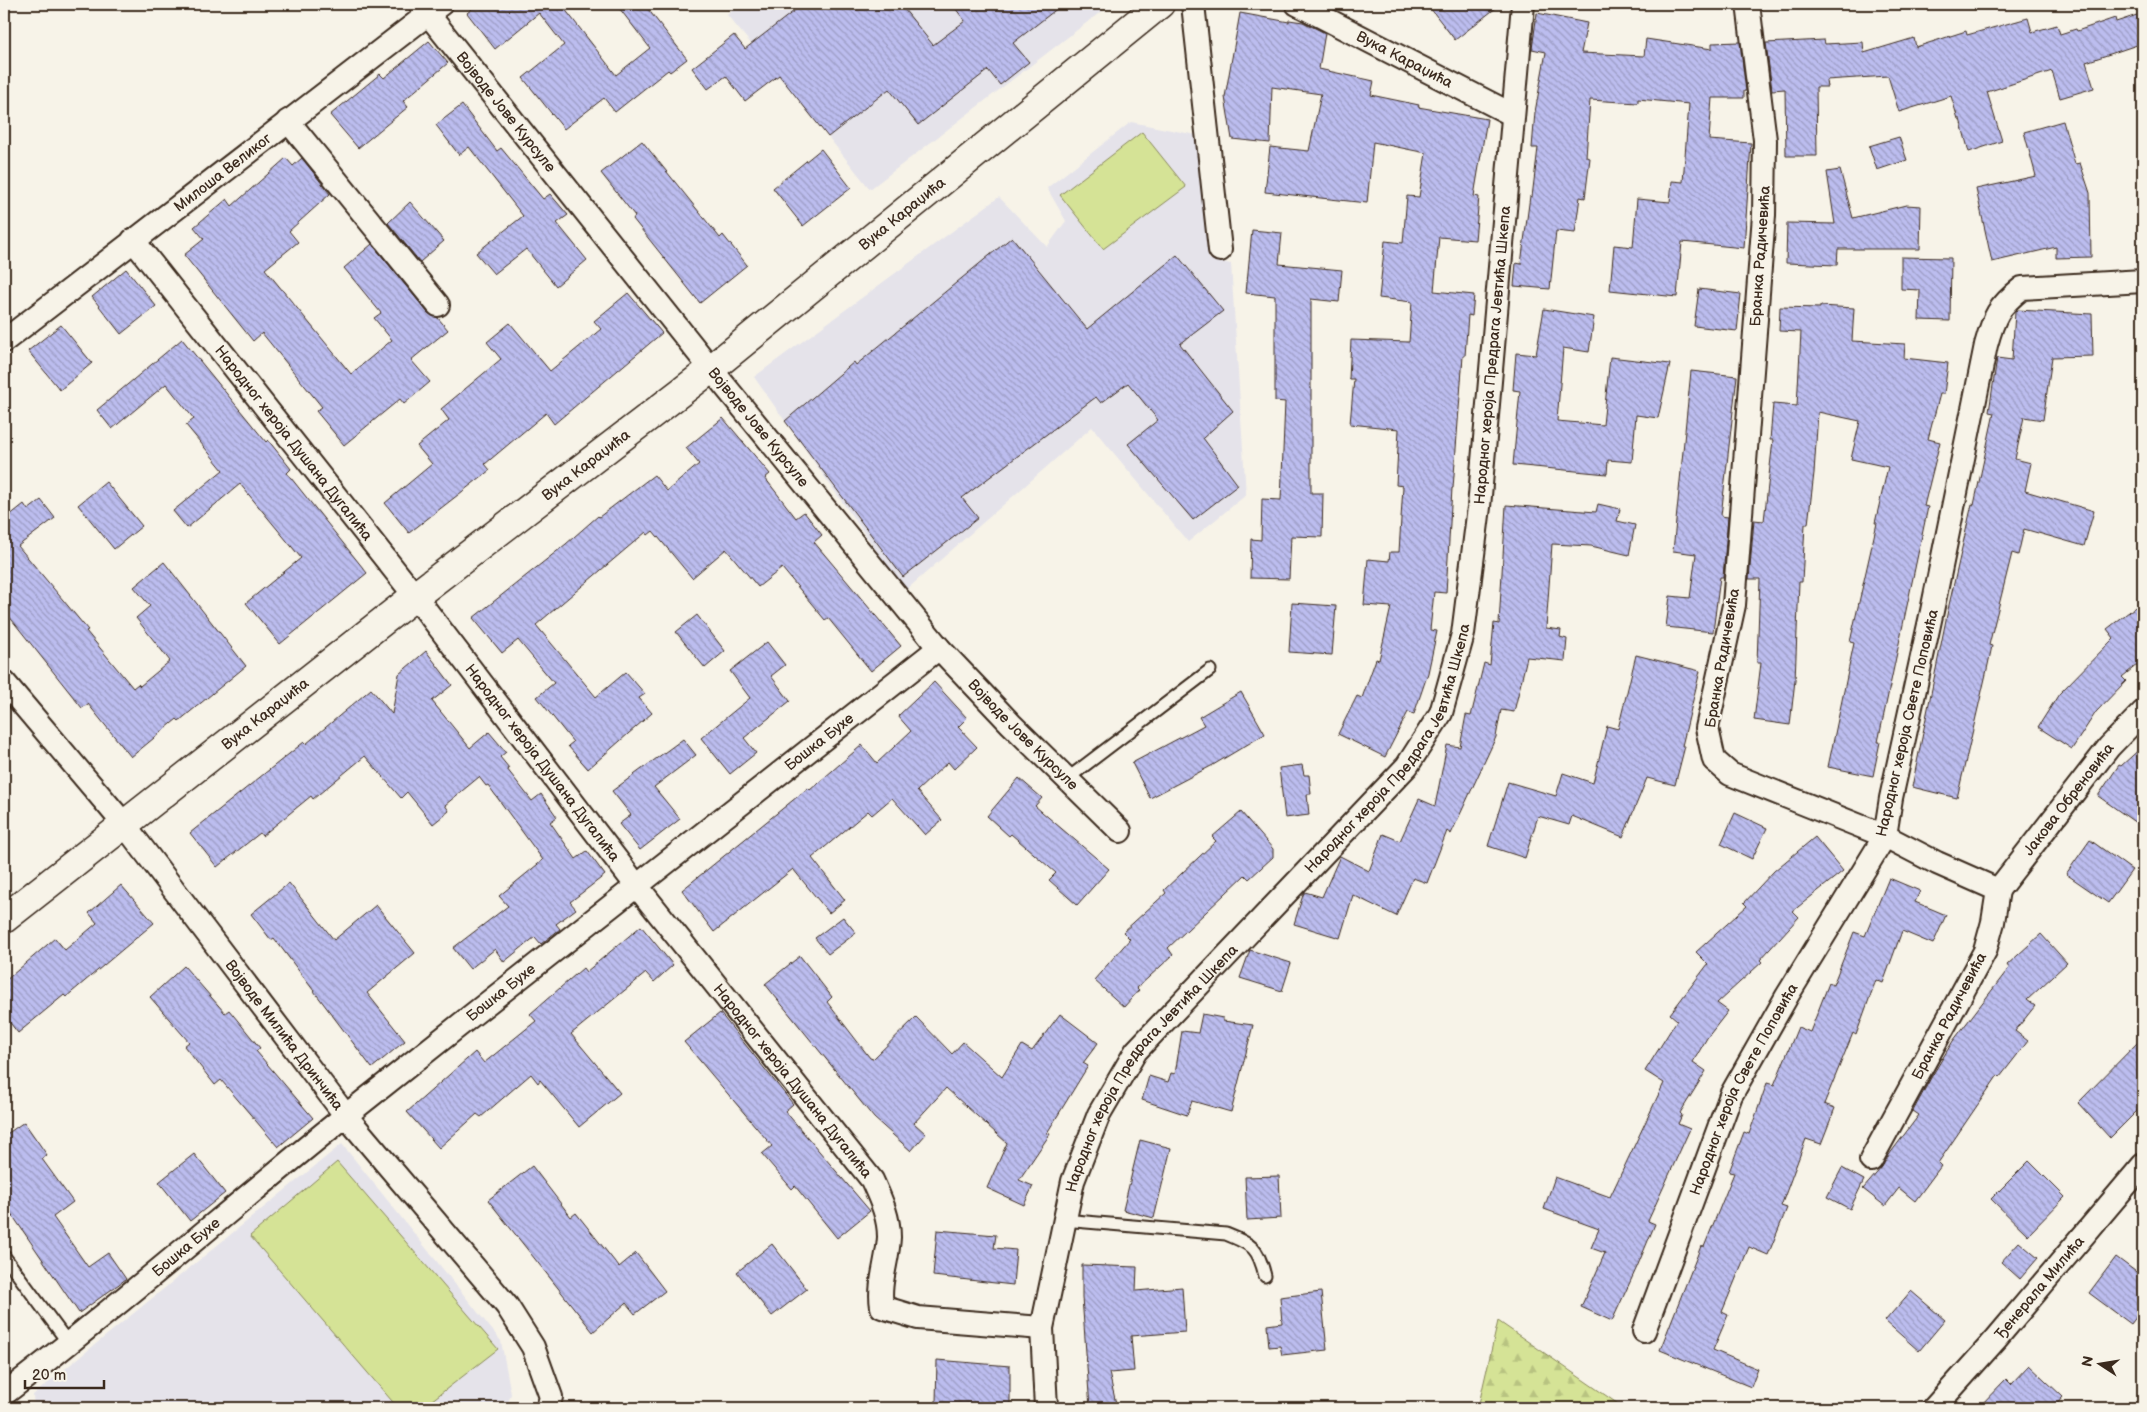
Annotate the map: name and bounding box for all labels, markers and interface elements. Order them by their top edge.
street label: Вука Караџића [1353,27,1456,92]
street label: Војводе Јове Курсуле [452,48,560,176]
street label: Милоша Великог [170,129,276,216]
street label: Вука Караџића [855,173,950,255]
street label: Бранка Радичевића [1746,185,1775,327]
street label: Народног хероја Предрага Јевтића Шкепа [1470,205,1515,505]
street label: Народног хероја Душана Дугалића [210,342,377,545]
street label: Војводе Јове Курсуле [704,364,813,491]
street label: Вука Караџића [538,426,634,505]
street label: Бранка Радичевића [1701,587,1744,729]
street label: Народног хероја Свете Поповића [1872,607,1943,839]
street label: Народног хероја Предрага Јевтића Шкепа [1301,623,1474,878]
street label: Народног хероја Душана Дугалића [460,660,624,866]
street label: Вука Караџића [218,674,313,754]
street label: Војводе Јове Курсуле [964,675,1082,795]
street label: Бошка Бухе [781,709,858,775]
street label: Јакова Обреновића [2019,739,2119,859]
street label: Народног хероја Предрага Јевтића Шкепа [1062,941,1242,1194]
street label: Бранка Радичевића [1908,949,1991,1083]
street label: Војводе Милића Дринчића [221,956,347,1115]
street label: Бошка Бухе [463,960,540,1026]
street label: Народног хероја Душана Дугалића [709,980,876,1183]
street label: Народног хероја Свете Поповића [1686,980,1803,1198]
street label: Бошка Бухе [149,1214,224,1281]
street label: Ђенерала Милића [1991,1232,2089,1344]
north arrow [2074,1340,2124,1390]
text: N [2078,1354,2097,1368]
scale bar [25,1357,104,1389]
text: 20 m [32,1366,66,1385]

